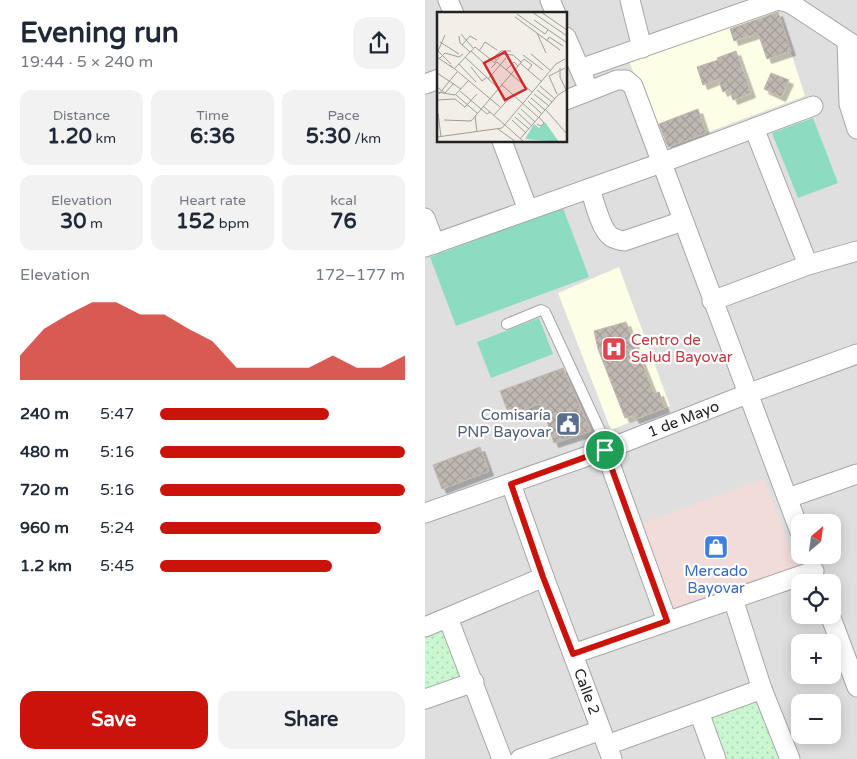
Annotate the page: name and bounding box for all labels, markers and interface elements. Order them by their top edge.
inset map [437,12,567,142]
text: Evening run [20,16,179,50]
button: share [353,17,405,69]
text: 19:44 · 5 × 240 m [20,52,153,72]
text: Distance [53,107,110,124]
text: Time [196,107,229,124]
text: Pace [327,107,360,124]
text: 1.20 [47,124,92,149]
text: 6:36 [190,124,235,149]
text: 5:30 [306,124,351,149]
text: km [92,130,116,147]
text: /km [351,130,381,147]
text: Elevation [51,192,112,209]
text: Heart rate [179,192,246,209]
text: kcal [330,192,357,209]
text: 30 [60,209,86,234]
text: 152 [176,209,215,234]
text: 76 [330,209,357,234]
text: m [86,215,103,232]
text: bpm [215,215,249,232]
text: Elevation [20,265,90,285]
text: 172–177 m [315,265,405,285]
place label: Centro de Salud Bayovar [631,331,733,366]
hospital icon: Centro de Salud Bayovar [601,336,627,362]
street label: 1 de Mayo [645,397,722,441]
text: 240 m [20,404,69,424]
text: 5:47 [100,404,134,424]
place label: Comisaría PNP Bayovar [457,406,551,441]
public building icon: Comisaría PNP Bayovar [555,411,581,437]
pin [584,429,626,471]
icon: arrive [591,436,619,464]
text: 480 m [20,442,69,462]
text: 5:16 [100,442,134,462]
text: 720 m [20,480,69,500]
text: 5:16 [100,480,134,500]
north arrow [791,514,841,564]
map controls [791,514,841,744]
text: 960 m [20,518,69,538]
text: 5:24 [100,518,134,538]
shop icon: Mercado Bayovar [703,534,729,560]
text: 1.2 km [20,556,72,576]
text: 5:45 [100,556,134,576]
place label: Mercado Bayovar [684,562,748,597]
button: locate [791,574,841,624]
button: + [791,634,841,684]
street label: Calle 2 [570,666,604,717]
button: Save [20,691,208,749]
button: Share [218,691,405,749]
button: − [791,694,841,744]

